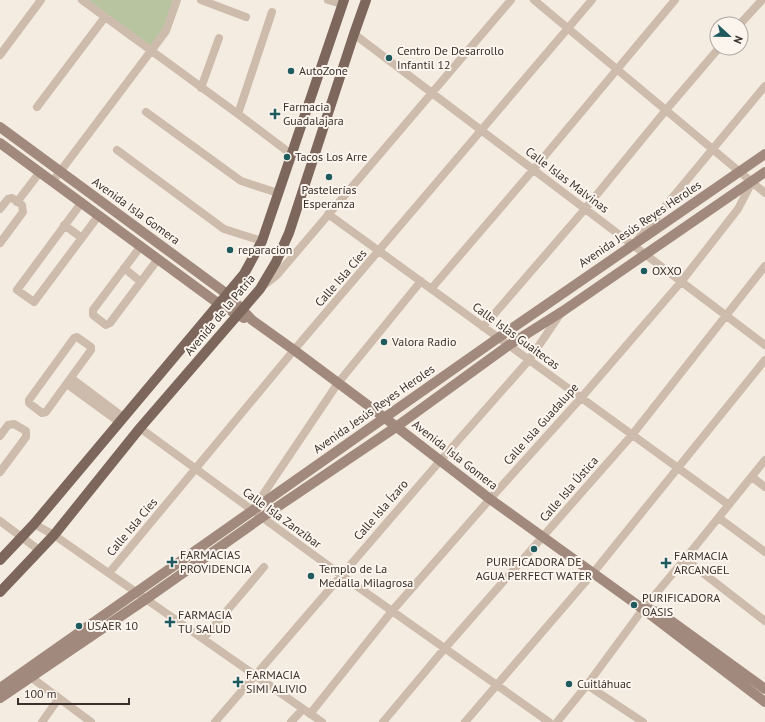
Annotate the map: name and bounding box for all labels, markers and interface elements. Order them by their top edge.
north arrow [709,16,749,56]
text: N [730,34,746,46]
place label: Centro De Desarrollo Infantil 12 [397,43,504,72]
marker: Centro De Desarrollo Infantil 12 [384,53,394,63]
place label: AutoZone [299,63,348,78]
marker: AutoZone [286,66,296,76]
place label: Farmacia Guadalajara [283,99,344,128]
marker: Farmacia Guadalajara [270,109,280,119]
street label: Calle Islas Malvinas [523,143,612,216]
place label: Tacos Los Arre [295,149,367,164]
marker: Tacos Los Arre [282,152,292,162]
marker: Pastelerías Esperanza [324,172,334,182]
street label: Avenida Isla Gomera [90,174,183,247]
street label: Avenida Jesús Reyes Heroles [576,177,704,270]
place label: Pastelerías Esperanza [301,182,357,211]
place label: reparacion [238,242,292,257]
marker: reparacion [225,245,235,255]
street label: Calle Isla Cíes [312,246,370,310]
place label: OXXO [652,263,682,278]
marker: OXXO [639,266,649,276]
street label: Avenida de la Patria [181,271,258,358]
street label: Calle Islas Guaitecas [470,299,563,372]
place label: Valora Radio [391,334,456,349]
marker: Valora Radio [379,337,389,347]
street label: Avenida Jesús Reyes Heroles [310,361,437,456]
street label: Calle Isla Guadalupe [500,380,581,468]
street label: Avenida Isla Gomera [409,416,501,493]
street label: Calle Isla Ústica [536,453,601,524]
street label: Calle Isla Ízaro [350,476,411,543]
street label: Calle Isla Zanzíbar [240,484,325,551]
street label: Calle Isla Cíes [103,495,160,559]
marker: PURIFICADORA DE AGUA PERFECT WATER [529,544,539,554]
place label: FARMACIAS PROVIDENCIA [180,547,251,576]
place label: FARMACIA ARCANGEL [674,548,729,577]
place label: PURIFICADORA DE AGUA PERFECT WATER [476,554,592,583]
marker: FARMACIAS PROVIDENCIA [167,557,177,567]
marker: FARMACIA ARCANGEL [661,558,671,568]
place label: Templo de La Medalla Milagrosa [319,561,413,590]
marker: Templo de La Medalla Milagrosa [306,571,316,581]
place label: PURIFICADORA OASIS [642,590,720,619]
marker: PURIFICADORA OASIS [629,600,639,610]
place label: FARMACIA TU SALUD [178,607,232,636]
marker: FARMACIA TU SALUD [165,617,175,627]
place label: USAER 10 [87,618,139,633]
marker: USAER 10 [74,621,84,631]
place label: FARMACIA SIMI ALIVIO [246,667,307,696]
place label: Cuitláhuac [577,676,632,691]
marker: FARMACIA SIMI ALIVIO [233,677,243,687]
marker: Cuitláhuac [564,679,574,689]
scale bar [18,680,129,706]
text: 100 m [24,686,57,701]

